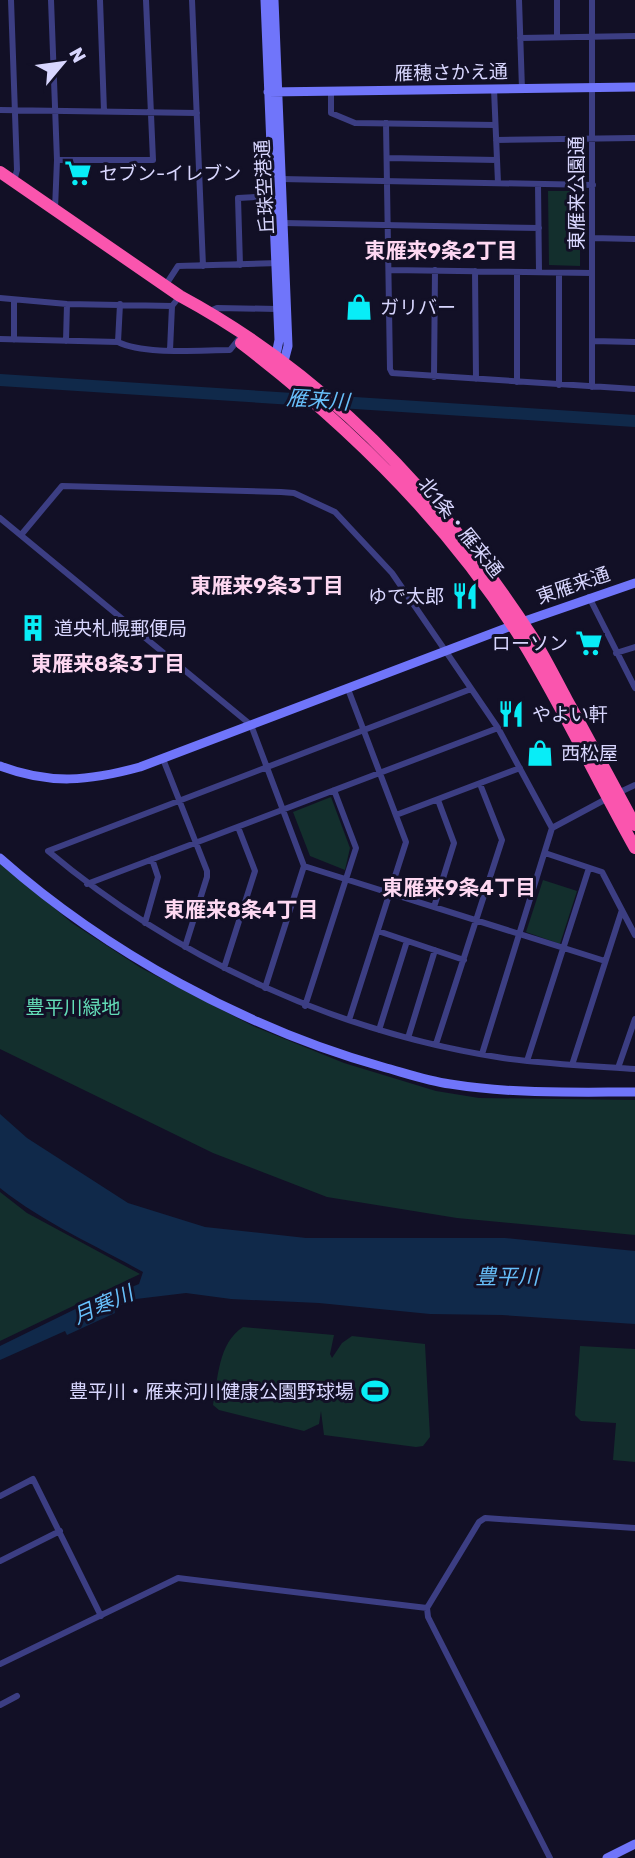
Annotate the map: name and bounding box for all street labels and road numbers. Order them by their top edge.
street label: 雁穂さかえ通 [394,60,508,85]
street label: 東雁来公園通 [565,136,588,250]
street label: 丘珠空港通 [251,139,278,235]
street label: 北1条・雁来通 [413,473,508,582]
street label: 東雁来通 [533,562,613,609]

